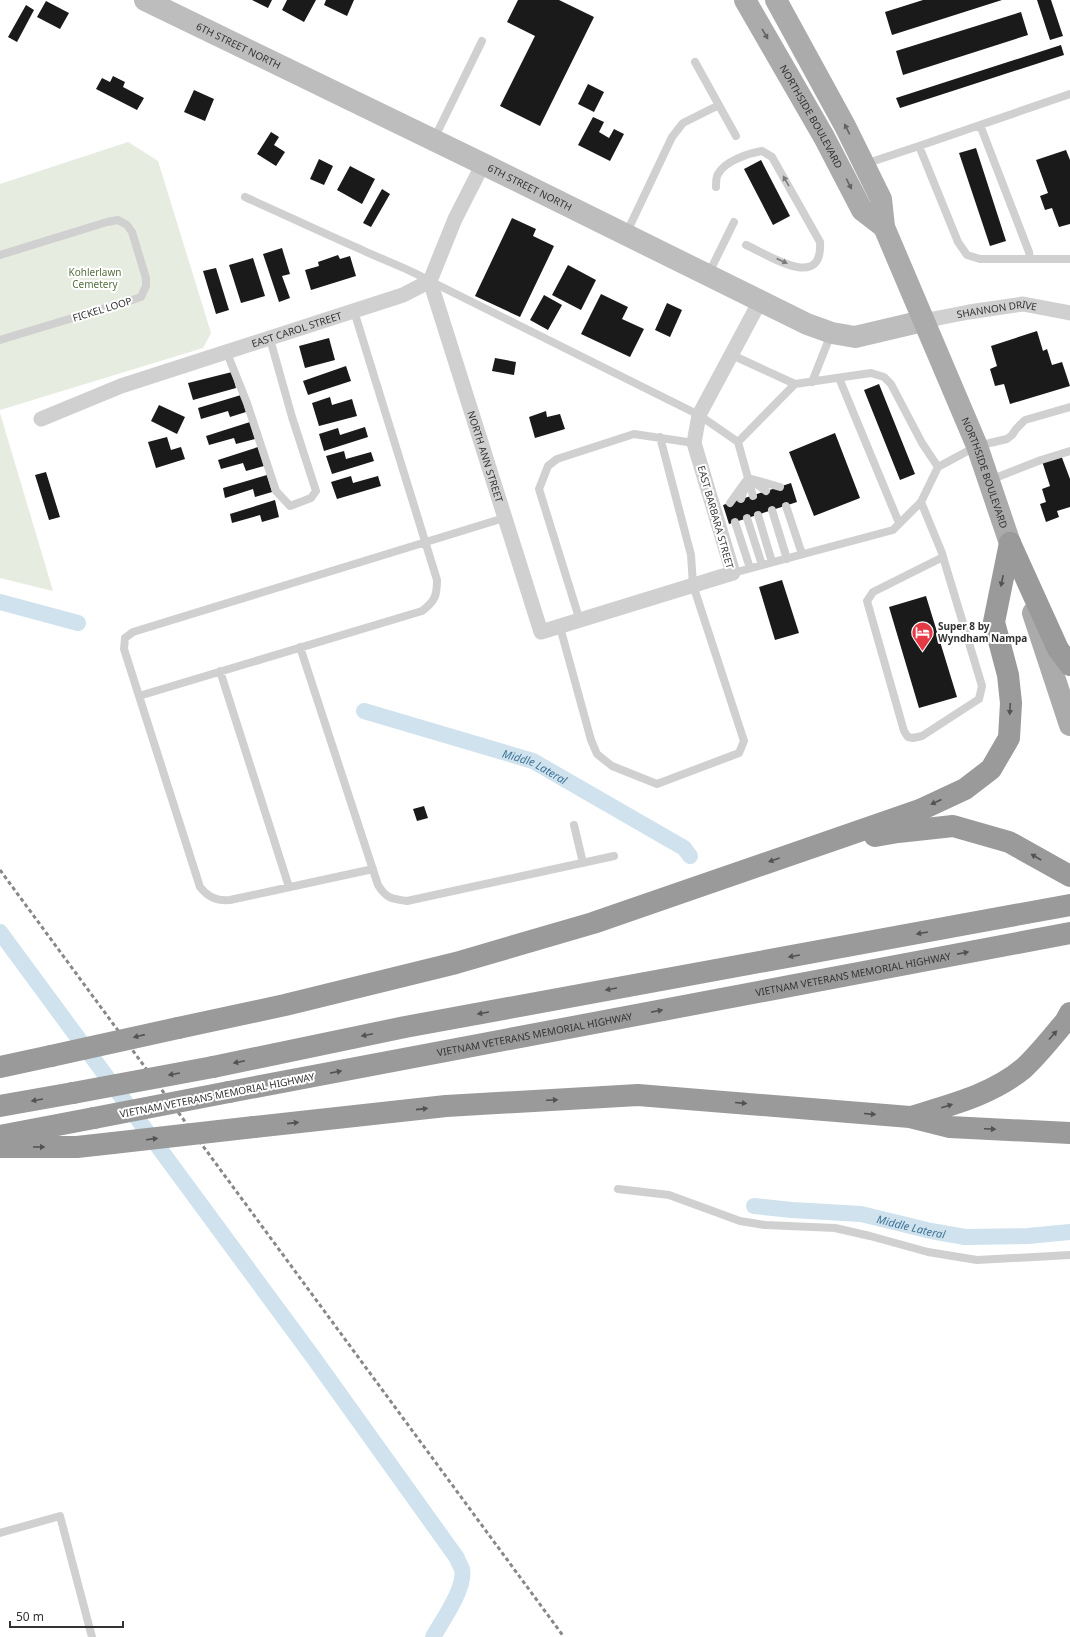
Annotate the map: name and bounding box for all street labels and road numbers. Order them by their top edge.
street label: 6TH STREET NORTH [194,19,283,72]
street label: NORTHSIDE BOULEVARD [777,62,846,171]
street label: 6TH STREET NORTH [485,160,575,214]
street label: FICKEL LOOP [71,293,133,325]
street label: SHANNON DRIVE [955,297,1038,321]
street label: EAST CAROL STREET [250,308,344,350]
street label: NORTH ANN STREET [464,409,507,504]
street label: NORTHSIDE BOULEVARD [959,415,1011,530]
street label: EAST BARBARA STREET [695,464,738,571]
street label: VIETNAM VETERANS MEMORIAL HIGHWAY [754,949,952,999]
street label: VIETNAM VETERANS MEMORIAL HIGHWAY [436,1009,634,1060]
street label: VIETNAM VETERANS MEMORIAL HIGHWAY [118,1069,316,1121]

